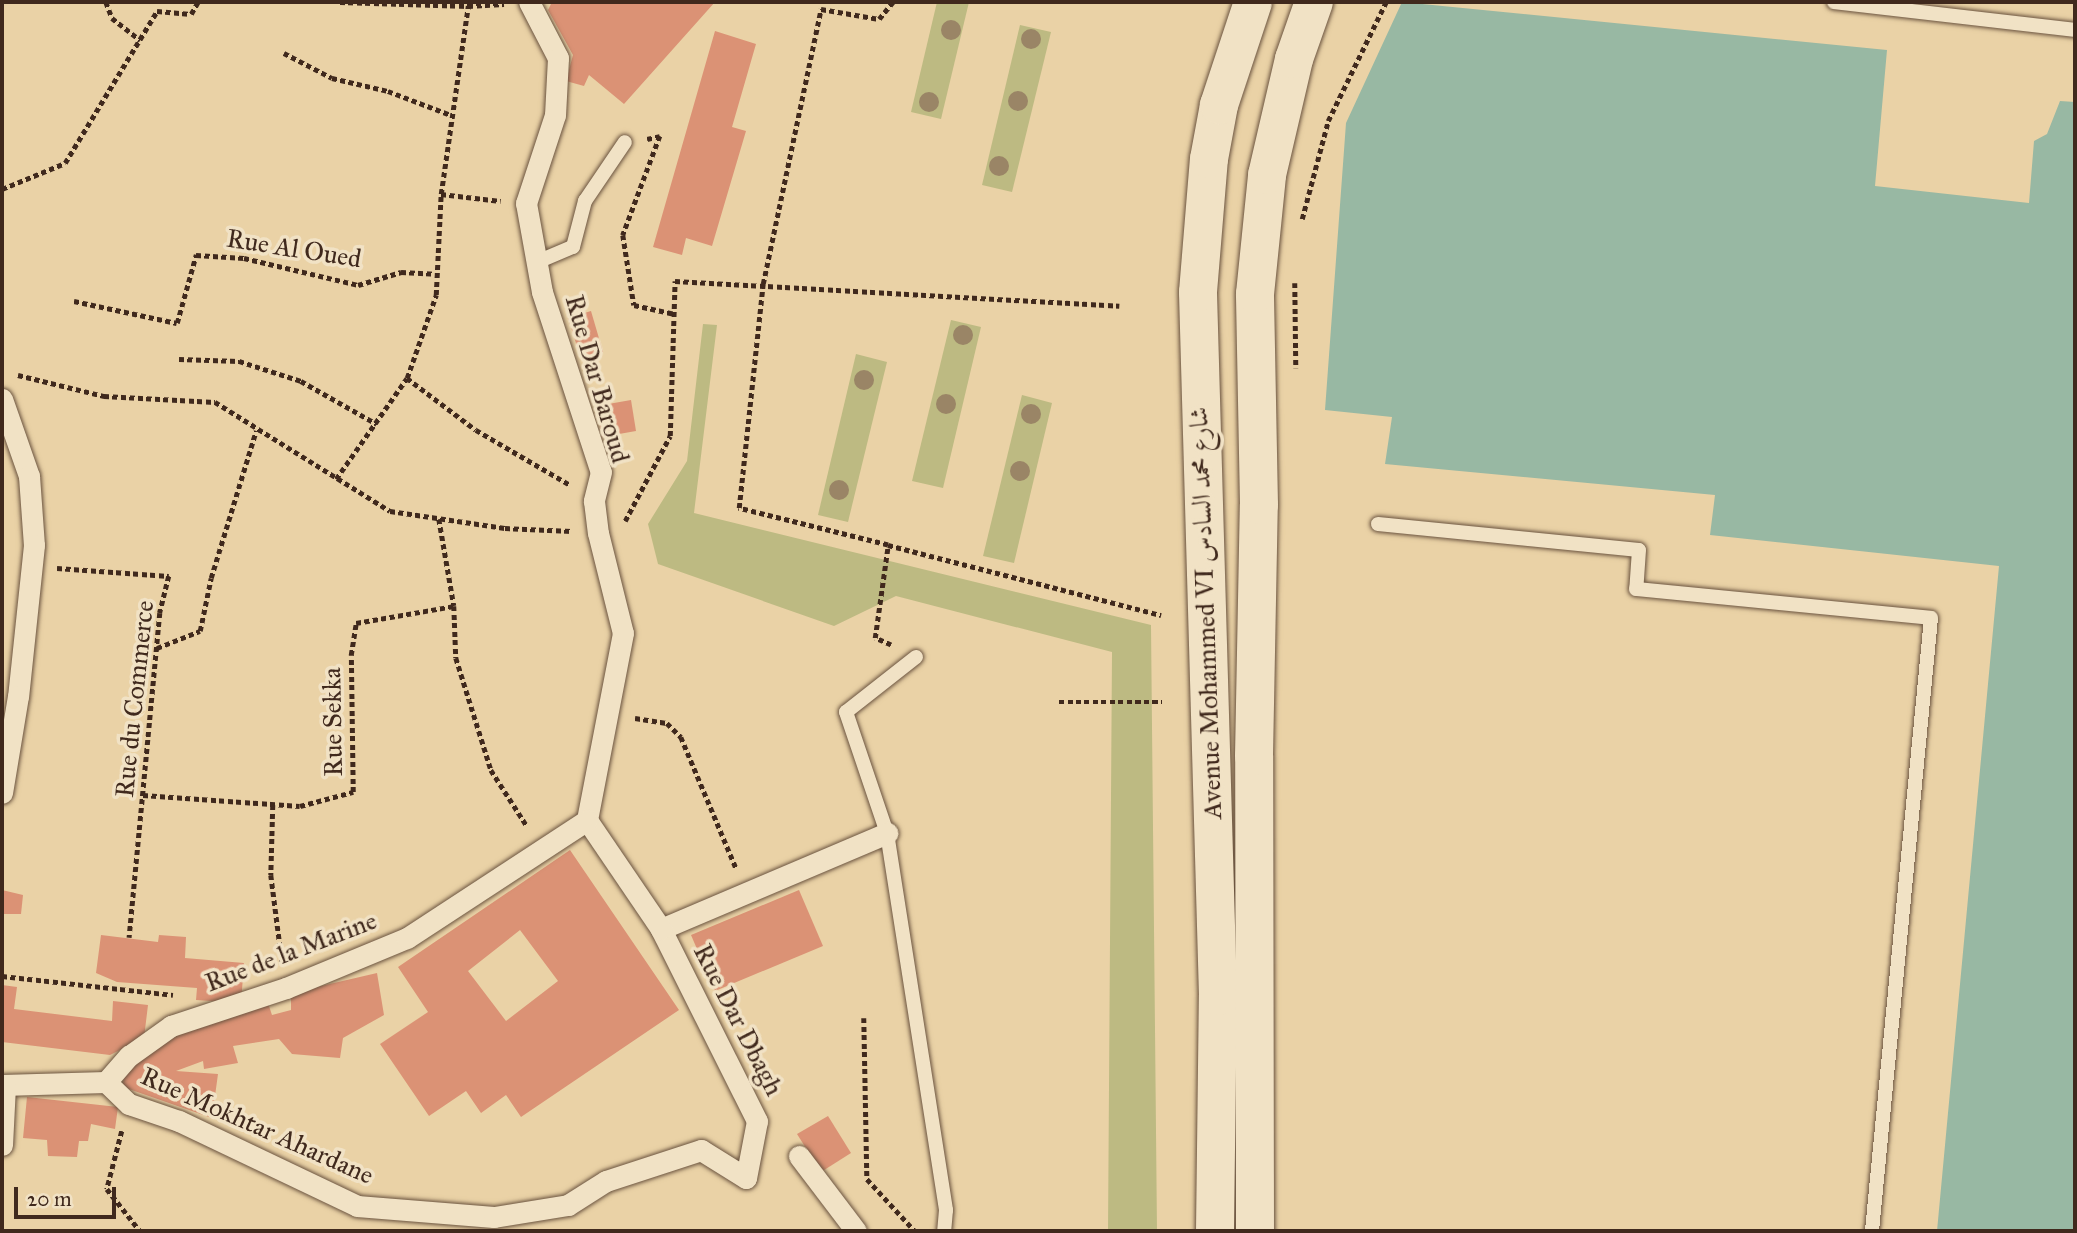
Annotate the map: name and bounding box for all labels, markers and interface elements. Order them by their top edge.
street label: Rue Al Oued [224,223,364,275]
street label: Rue Dar Baroud [558,291,636,467]
street label: Avenue Mohammed VI شارع محمد السادس [1183,406,1229,820]
street label: Rue du Commerce [109,599,161,799]
street label: Rue Sekka [316,667,350,777]
street label: Rue de la Marine [201,905,381,999]
street label: Rue Dar Dbagh [686,939,790,1101]
street label: Rue Mokhtar Ahardane [136,1061,378,1191]
scale bar [18,1174,119,1218]
text: 20 m [27,1186,72,1212]

